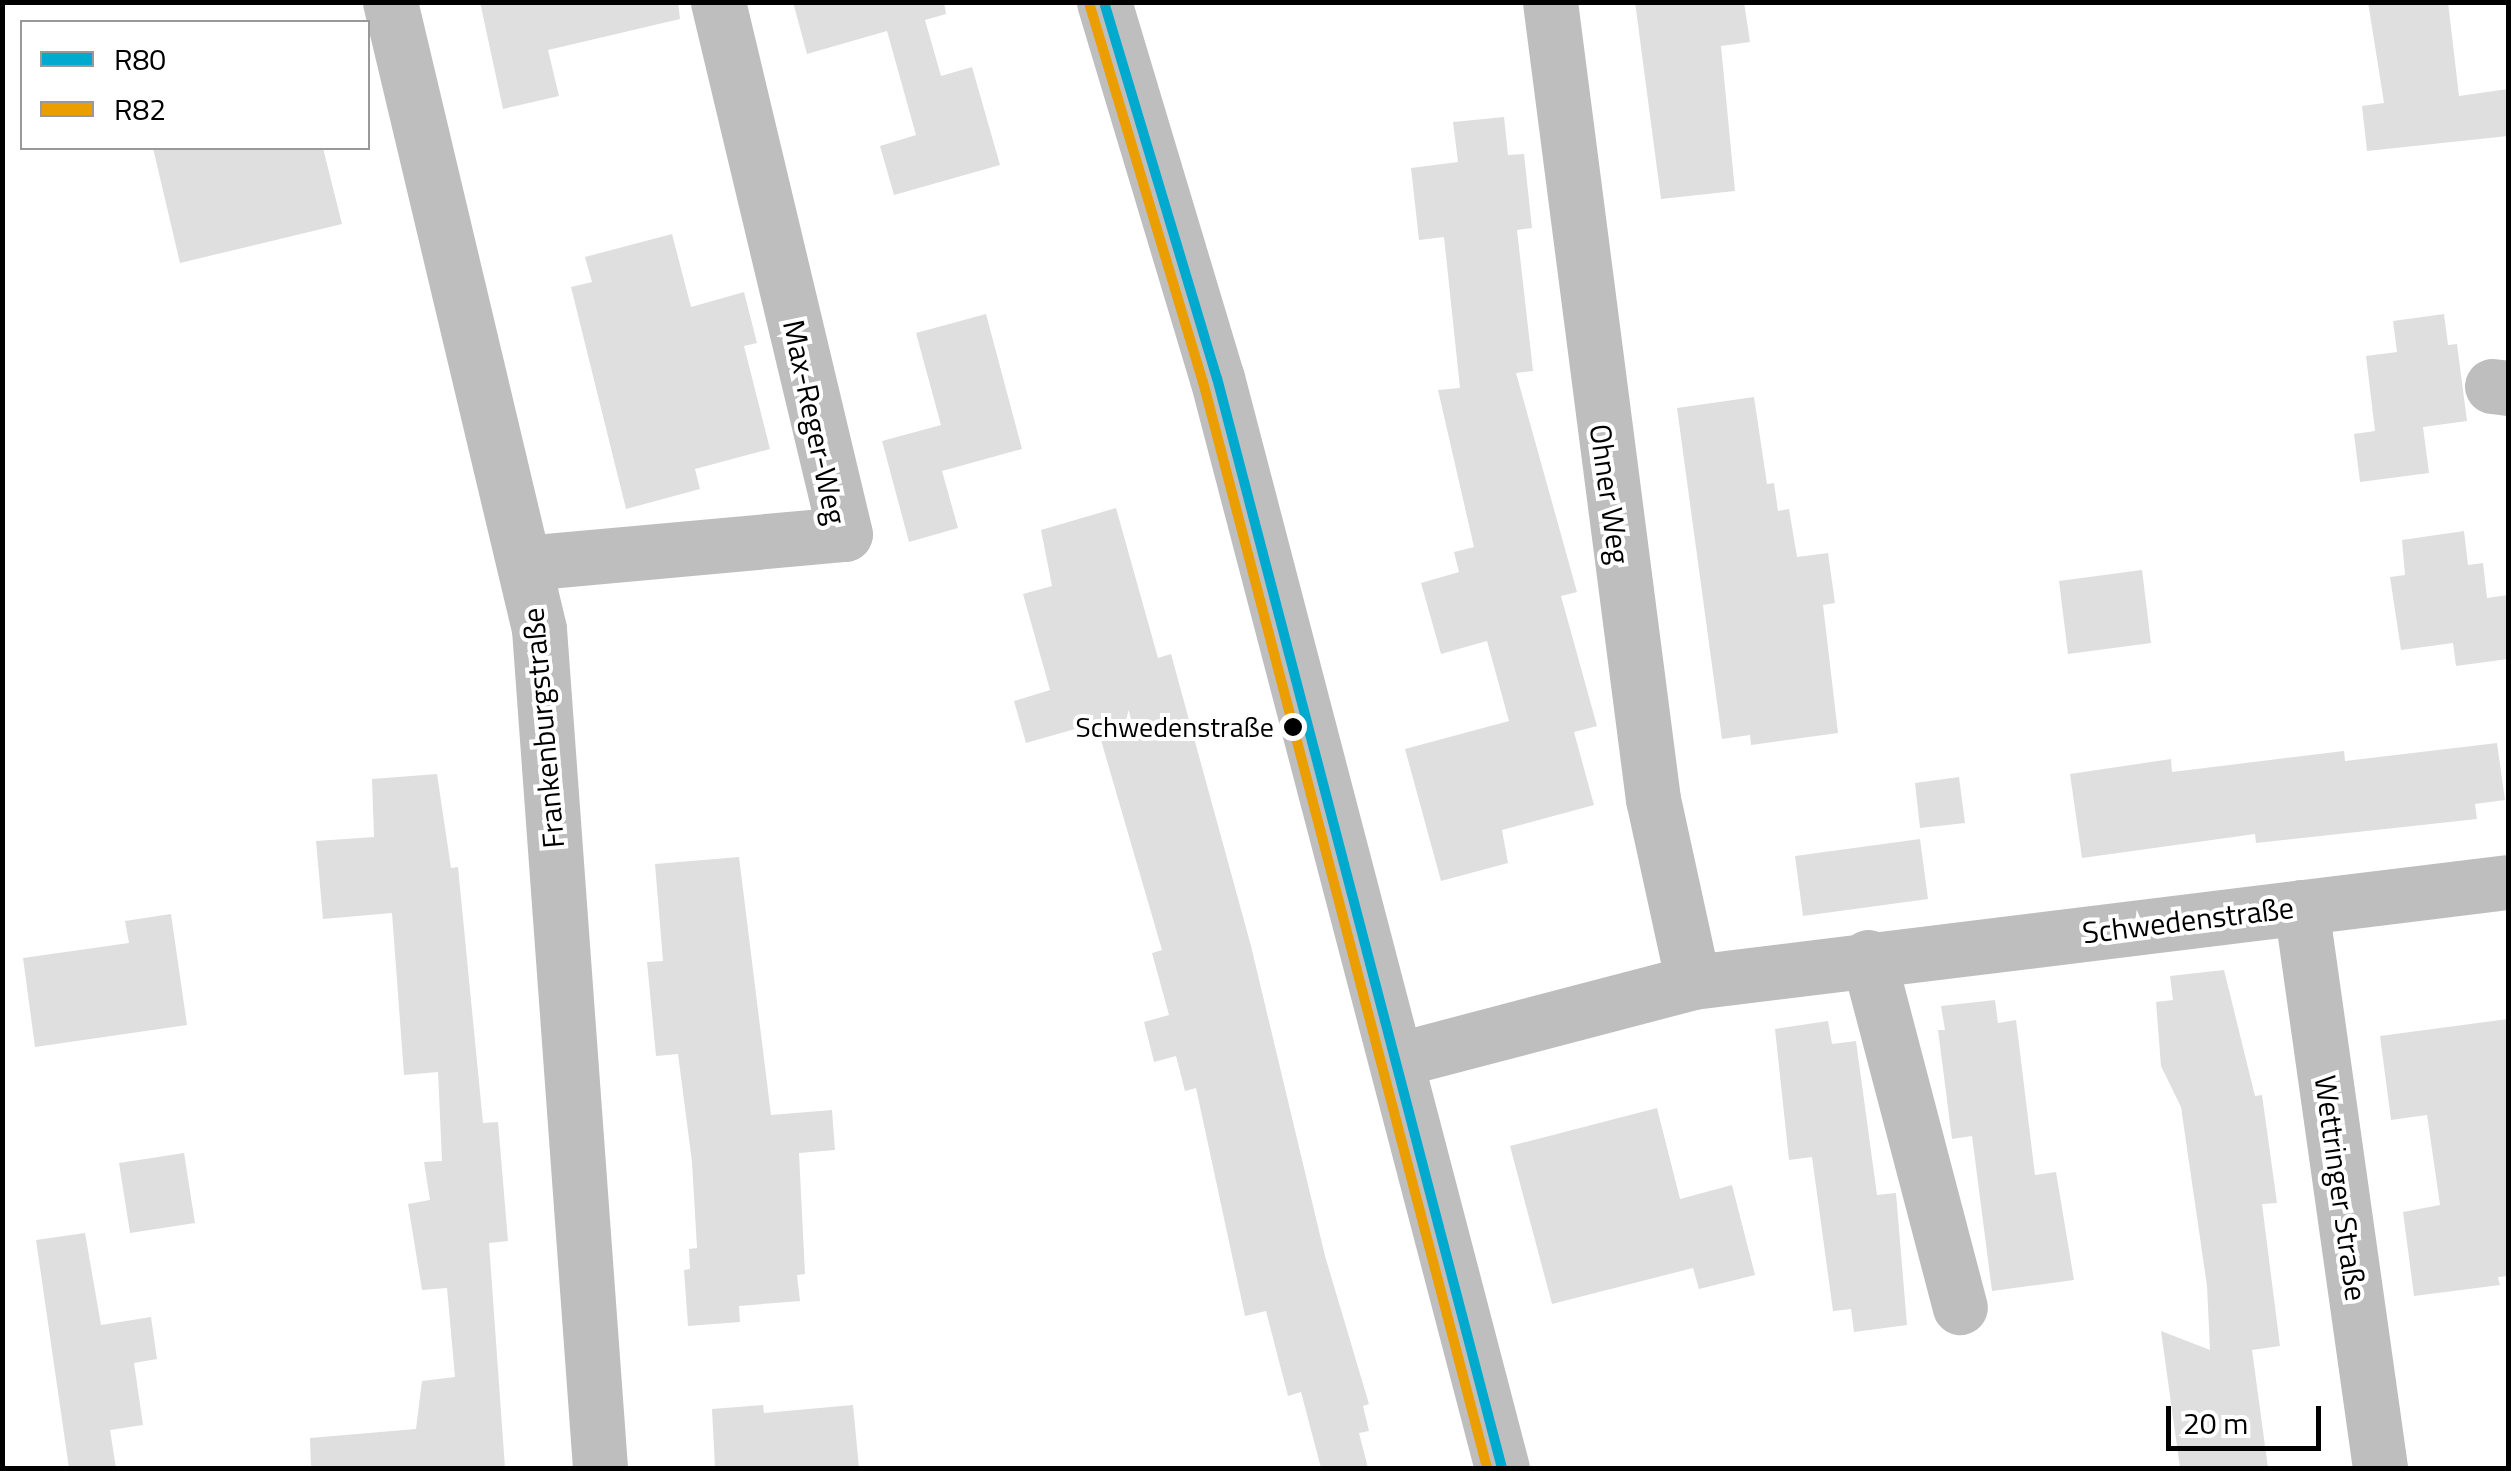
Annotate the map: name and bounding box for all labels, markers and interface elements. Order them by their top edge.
legend [20,20,370,150]
text: R80 [114,36,166,82]
text: R82 [114,86,166,132]
street label: Max-Reger-Weg [776,317,854,527]
street label: Ohner Weg [1582,422,1638,566]
street label: Frankenburgstraße [515,606,571,850]
place label: Schwedenstraße [1076,710,1274,744]
marker: Schwedenstraße [1283,717,1303,737]
street label: Schwedenstraße [2080,889,2296,951]
street label: Wettringer Straße [2307,1073,2375,1303]
scale bar [2171,1386,2326,1448]
text: 20 m [2183,1400,2248,1446]

